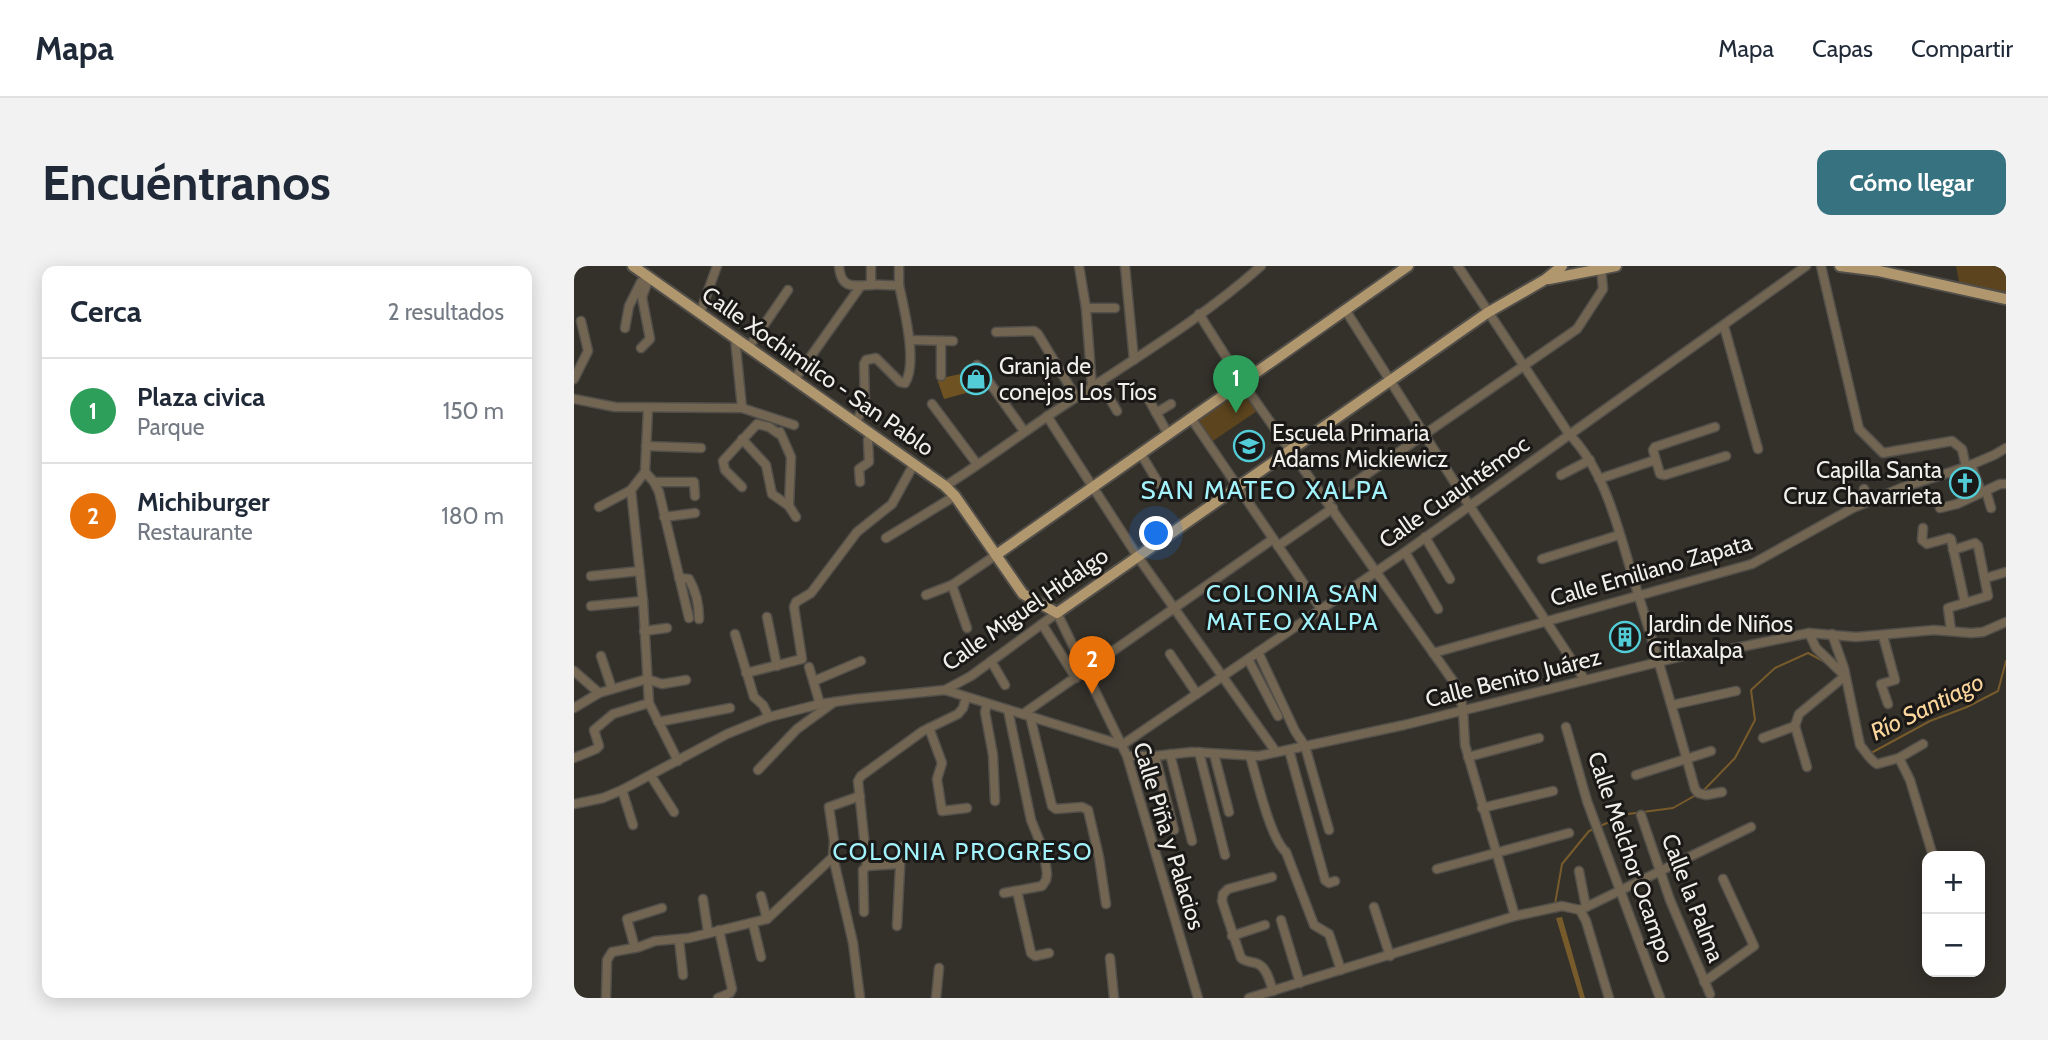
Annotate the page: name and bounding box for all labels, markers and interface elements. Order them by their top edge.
text: Mapa [35,28,114,68]
text: Mapa [1718,34,1774,63]
text: Capas [1812,34,1873,63]
text: Compartir [1911,34,2013,63]
button: Cómo llegar [1817,150,2006,215]
text: Encuéntranos [42,153,331,212]
street label: Calle Xochimilco - San Pablo [697,280,939,462]
text: Cerca [70,293,142,330]
text: 2 resultados [387,298,504,326]
place label: Granja de conejos Los Tíos [999,352,1157,406]
pin: 1 [1213,355,1259,413]
shop icon: Granja de conejos Los Tíos [959,362,993,396]
text: Plaza civica [137,381,265,413]
text: 1 [89,397,97,425]
text: 150 m [443,397,504,425]
text: Parque [137,413,204,441]
place label: Escuela Primaria Adams Mickiewicz [1272,419,1448,473]
school or university icon: Escuela Primaria Adams Mickiewicz [1232,429,1266,463]
street label: Calle Cuauhtémoc [1374,430,1534,554]
place label: Capilla Santa Cruz Chavarrieta [1783,456,1942,510]
church icon: Capilla Santa Cruz Chavarrieta [1948,466,1982,500]
district label: SAN MATEO XALPA [1140,474,1390,506]
text: Michiburger [137,486,270,518]
text: 2 [87,502,99,530]
text: 180 m [441,502,504,530]
your location [1139,516,1173,550]
text: Restaurante [137,518,253,546]
street label: Calle Emiliano Zapata [1547,528,1755,612]
street label: Calle Miguel Hidalgo [937,541,1113,677]
district label: COLONIA SAN MATEO XALPA [1206,579,1380,636]
place label: Jardin de Niños Citlaxalpa [1647,610,1793,664]
building icon: Jardin de Niños Citlaxalpa [1608,620,1642,654]
pin: 2 [1069,636,1115,694]
street label: Calle Benito Juárez [1422,643,1604,713]
water label: Río Santiago [1865,667,1988,746]
street label: Calle Piña y Palacios [1127,739,1211,933]
street label: Calle Melchor Ocampo [1582,748,1680,966]
street label: Calle la Palma [1656,830,1730,966]
district label: COLONIA PROGRESO [832,837,1094,866]
map controls [1922,851,1985,977]
button: + [1922,851,1985,914]
button: − [1922,914,1985,977]

